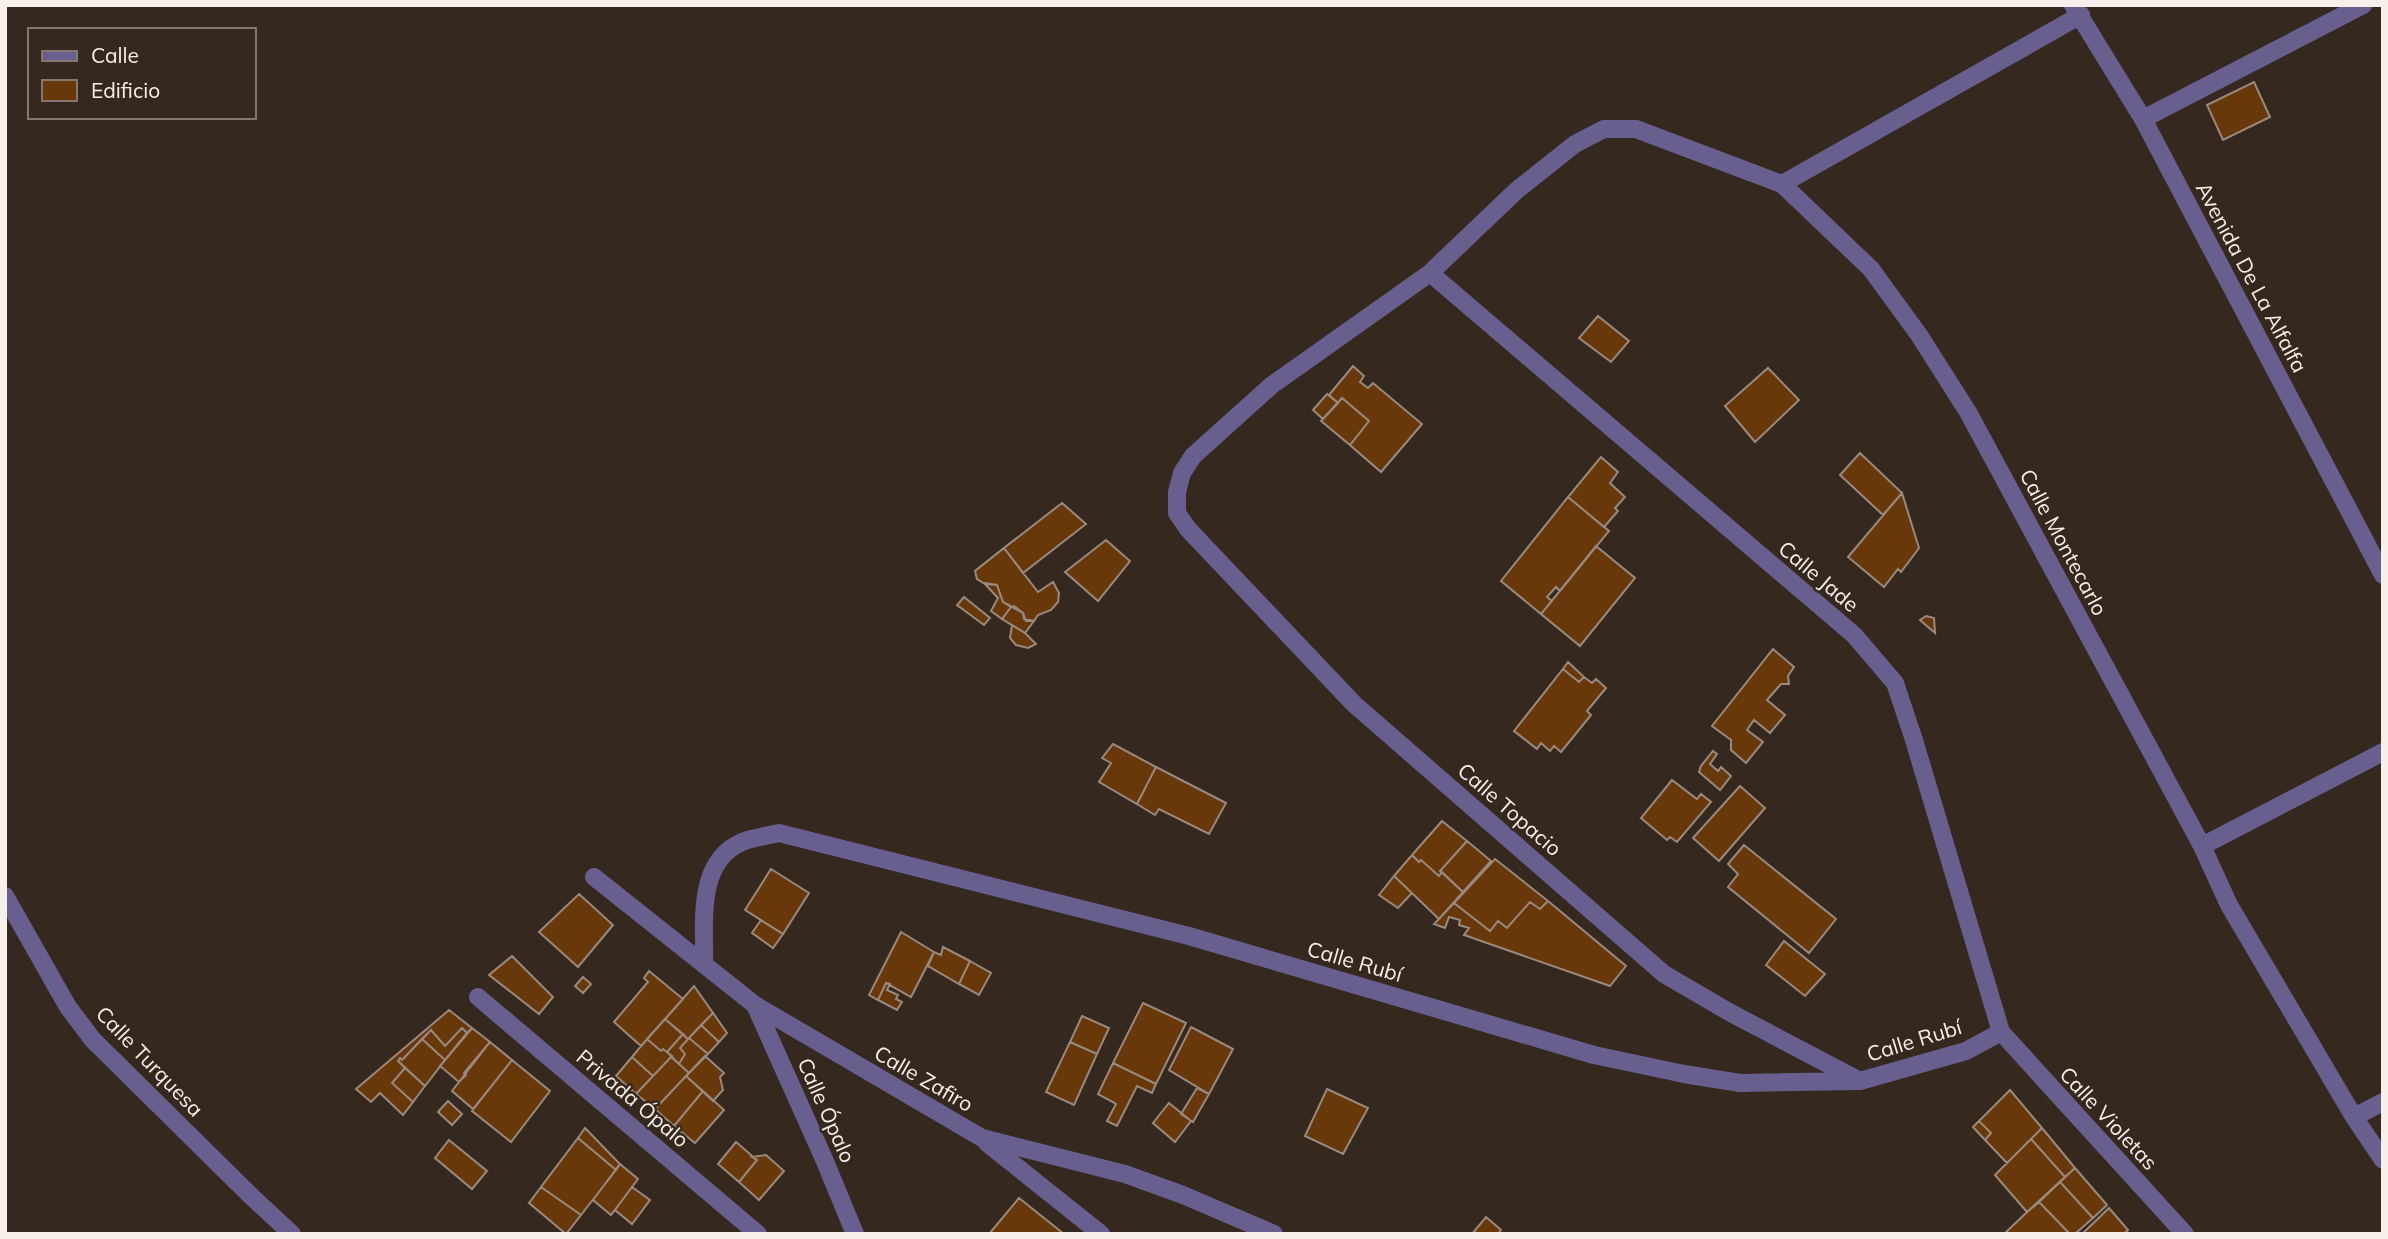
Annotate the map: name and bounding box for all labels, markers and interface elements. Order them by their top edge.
legend [28,28,256,119]
text: Calle [91,42,139,68]
text: Edificio [91,77,160,103]
street label: Avenida De La Alfalfa [2191,177,2313,377]
street label: Calle Montecarlo [2014,464,2114,620]
street label: Calle Jade [1773,535,1865,617]
street label: Calle Topacio [1453,757,1567,861]
street label: Calle Rubí [1304,935,1407,987]
street label: Calle Turquesa [91,1000,209,1122]
street label: Calle Rubí [1863,1013,1965,1067]
street label: Calle Zafiro [870,1039,978,1117]
street label: Privada Ópalo [572,1043,694,1153]
street label: Calle Ópalo [792,1054,862,1166]
street label: Calle Violetas [2054,1061,2164,1175]

